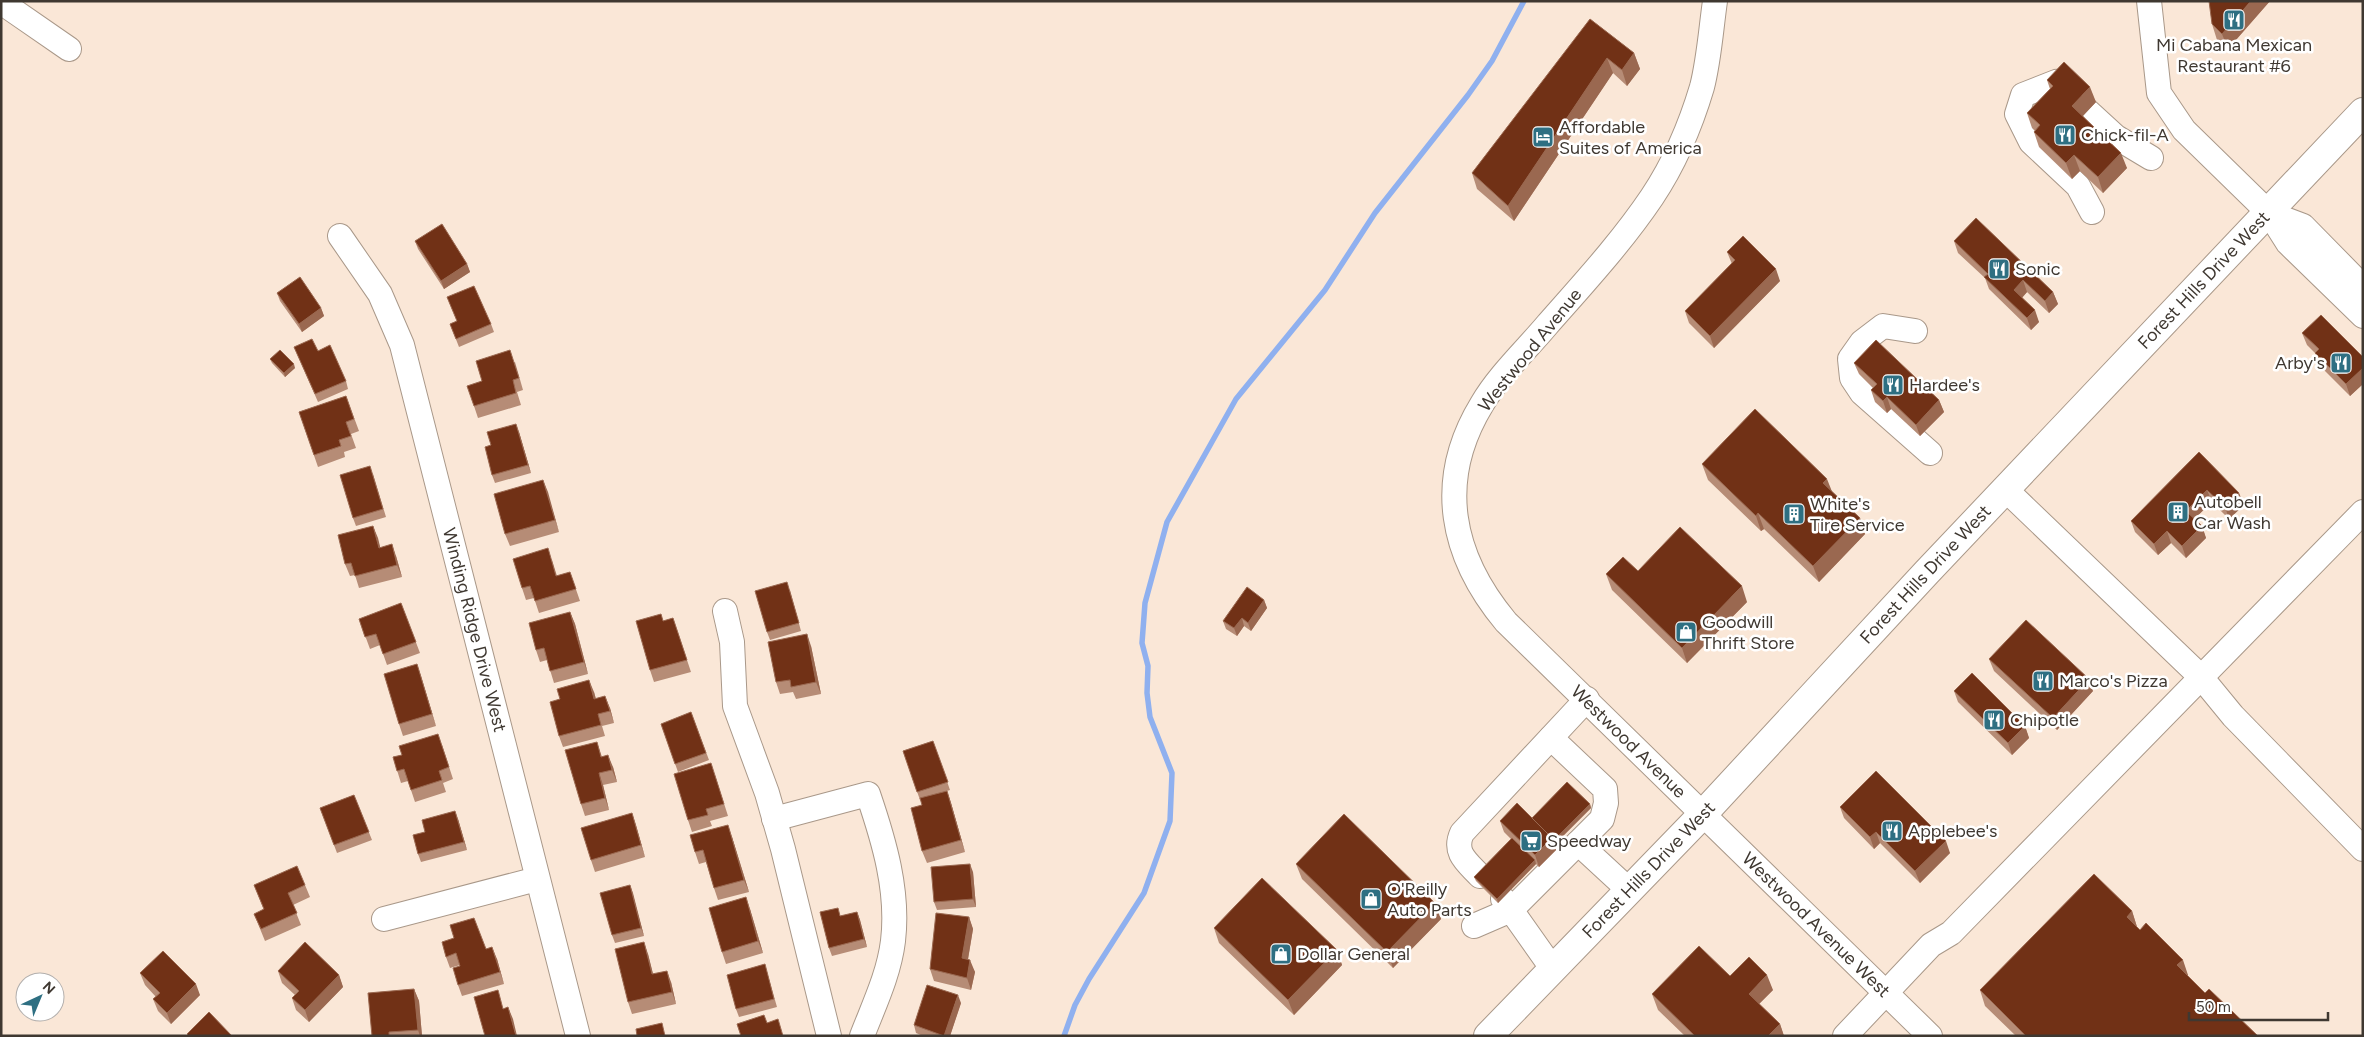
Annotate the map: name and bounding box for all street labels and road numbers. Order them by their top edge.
street label: Forest Hills Drive West [2133,206,2274,354]
street label: Westwood Avenue [1474,284,1587,416]
street label: Forest Hills Drive West [1855,500,1996,648]
street label: Winding Ridge Drive West [438,525,511,735]
street label: Westwood Avenue [1566,681,1691,803]
street label: Forest Hills Drive West [1578,797,1720,943]
street label: Westwood Avenue West [1737,848,1895,1002]

